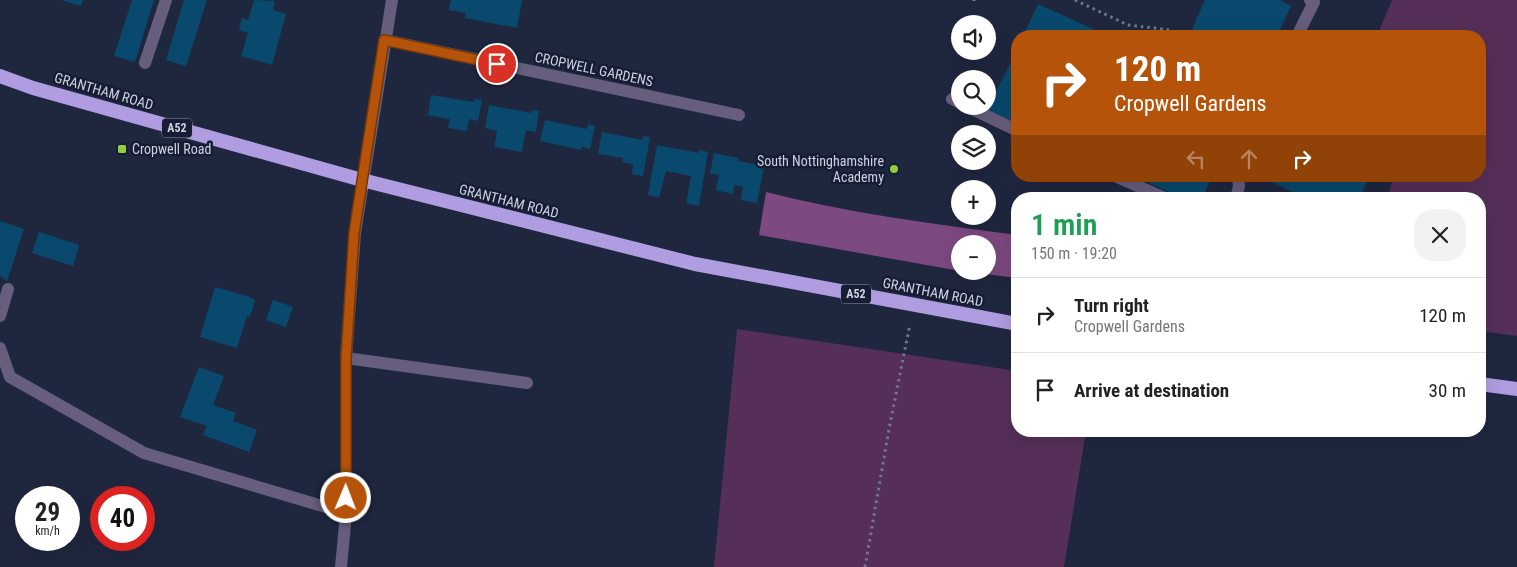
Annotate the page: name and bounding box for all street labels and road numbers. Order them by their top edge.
street label: CROPWELL GARDENS [533,49,655,89]
street label: GRANTHAM ROAD [53,69,155,113]
road number: A52 [162,119,192,138]
street label: GRANTHAM ROAD [458,181,560,221]
street label: GRANTHAM ROAD [881,274,985,310]
road number: A52 [841,284,871,304]

